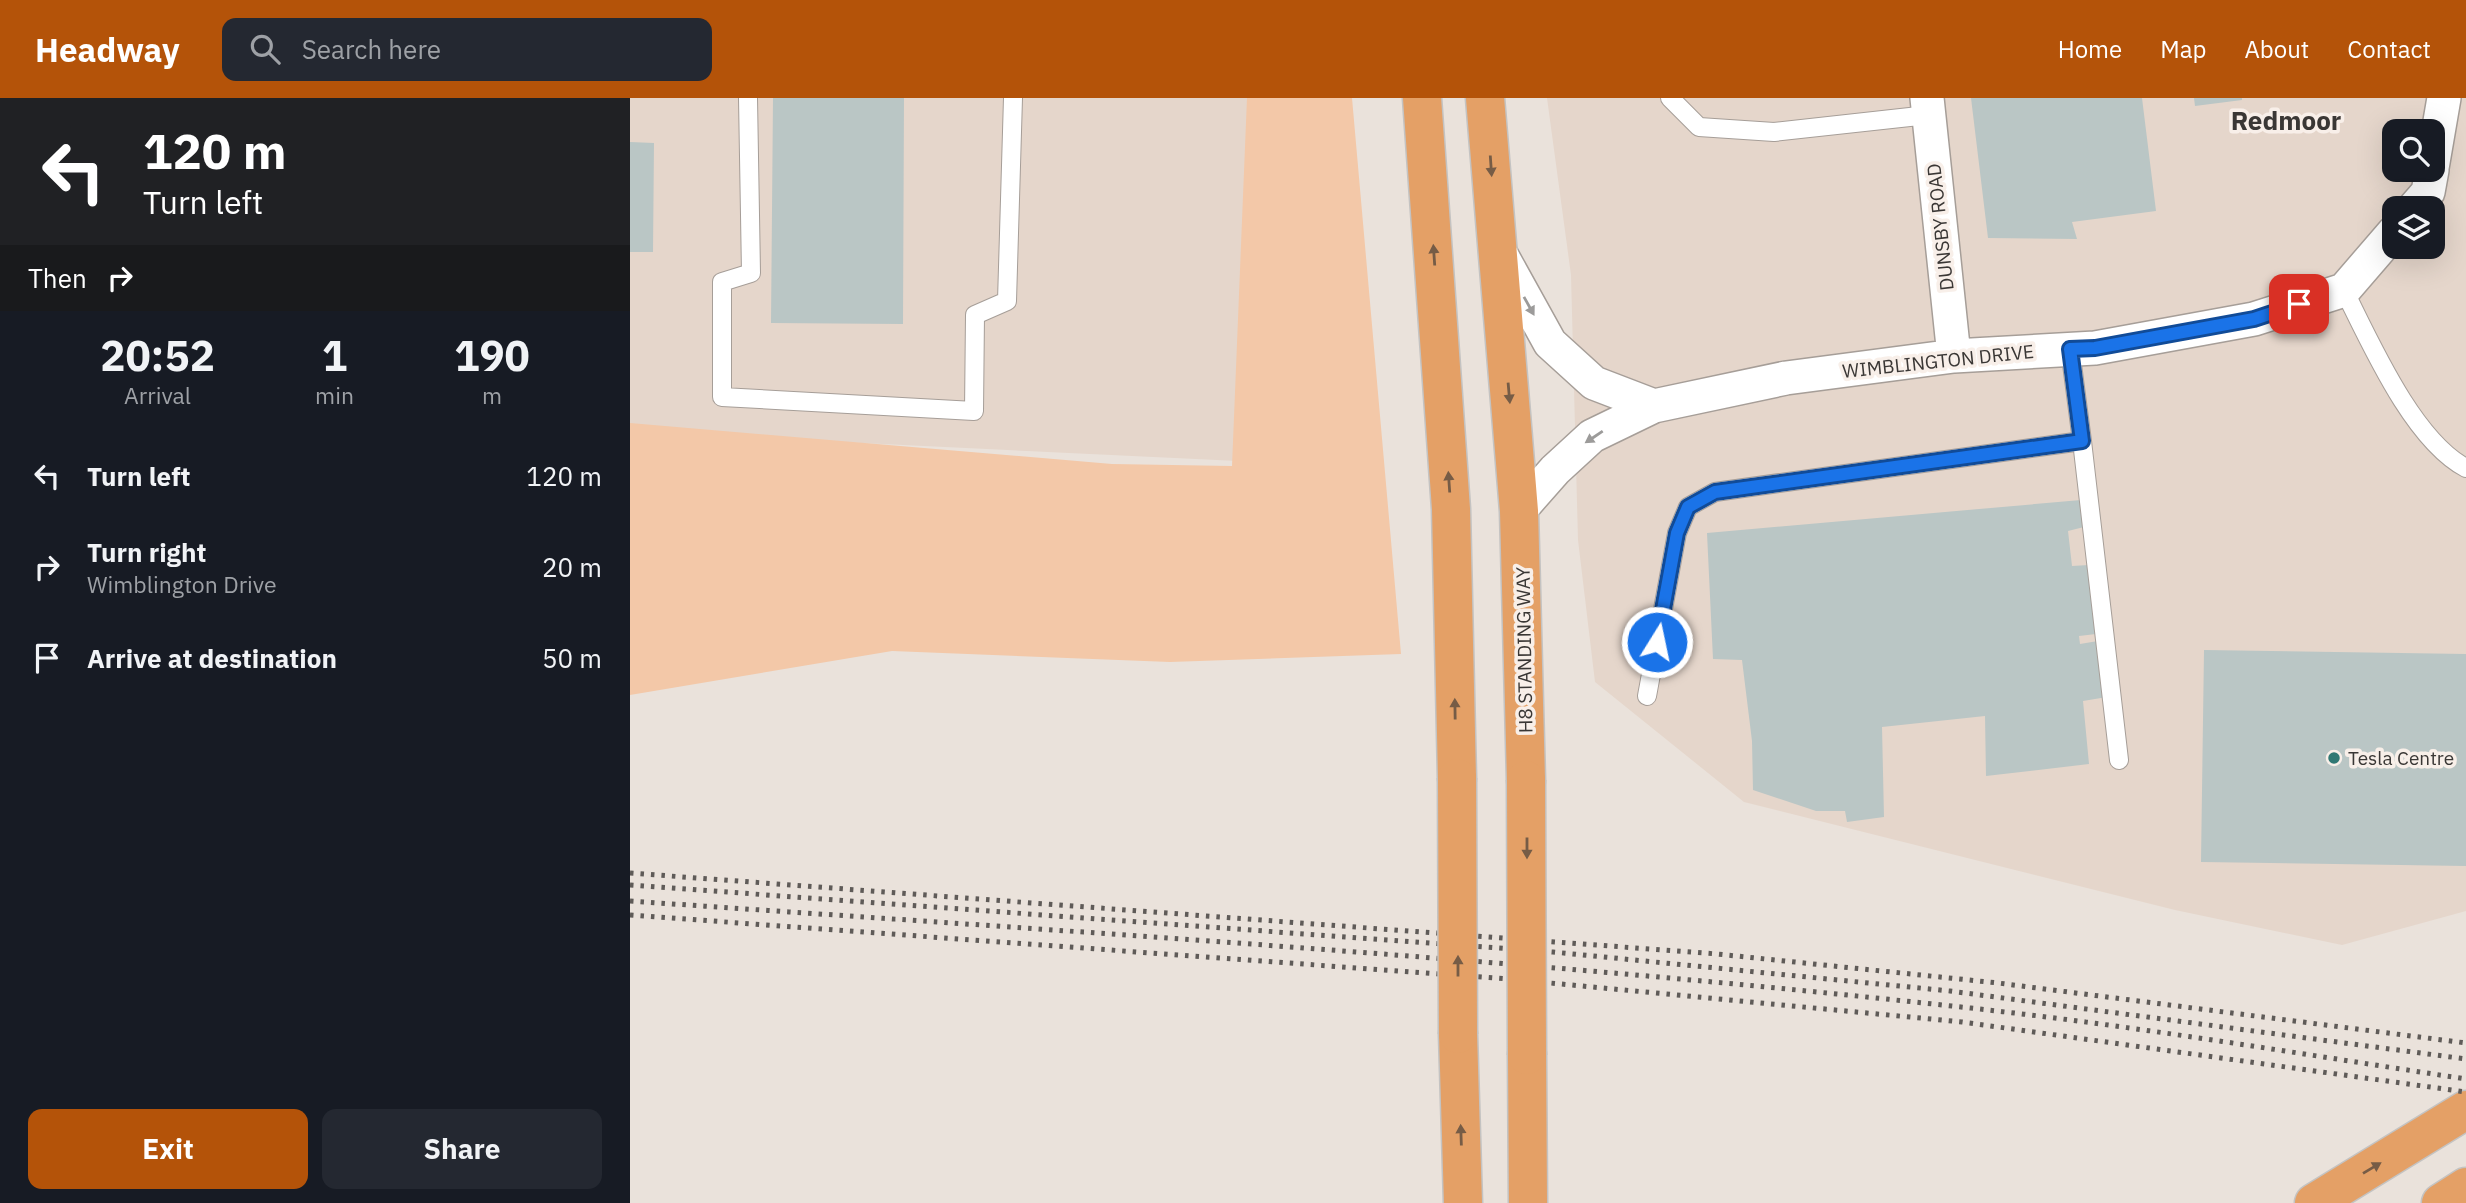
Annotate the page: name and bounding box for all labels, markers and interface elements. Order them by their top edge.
search box [222,18,712,81]
text: Headway [35,28,180,71]
icon: search [246,30,284,68]
text: Search here [302,32,441,66]
text: Home [2058,33,2122,65]
text: Map [2160,33,2206,65]
text: About [2244,33,2309,65]
text: Contact [2347,33,2431,65]
district label: Redmoor [2231,103,2341,137]
text: 120 m [143,119,287,182]
map controls [2382,119,2445,259]
button: search [2382,119,2445,182]
icon: left [28,126,119,217]
one-way arrow [1485,155,1496,177]
street label: DUNSBY ROAD [1921,162,1959,292]
text: Turn left [143,181,263,223]
button: layers [2382,196,2445,259]
one-way arrow [1428,244,1439,266]
icon: right [101,259,139,297]
text: Then [28,261,87,295]
pin [2269,274,2329,334]
icon: arrive [2280,285,2318,323]
one-way arrow [1523,296,1535,316]
text: 20:52 [100,328,215,383]
text: 1 [322,328,347,383]
text: 190 [454,328,530,383]
street label: WIMBLINGTON DRIVE [1841,339,2035,383]
text: Arrival [124,380,191,410]
text: min [315,380,354,410]
text: m [482,380,502,410]
one-way arrow [1504,382,1515,404]
one-way arrow [1584,430,1604,443]
icon: left [28,457,66,495]
text: Turn left [87,459,190,493]
text: 120 m [526,459,602,493]
one-way arrow [1443,471,1454,493]
text: Turn right [87,535,206,569]
icon: right [28,548,66,586]
text: 20 m [542,550,602,584]
street label: H8 STANDING WAY [1511,566,1537,733]
text: Wimblington Drive [87,569,277,599]
position arrow [1620,605,1694,679]
icon: arrive [28,639,66,677]
text: Arrive at destination [87,641,337,675]
text: 50 m [542,641,602,675]
one-way arrow [1449,698,1461,720]
place label: Tesla Centre [2348,746,2454,770]
marker: Tesla Centre [2326,750,2342,766]
one-way arrow [1521,837,1533,859]
one-way arrow [1452,955,1464,977]
button: Exit [28,1109,308,1189]
button: Share [322,1109,602,1189]
one-way arrow [1455,1124,1467,1146]
one-way arrow [2363,1161,2382,1174]

